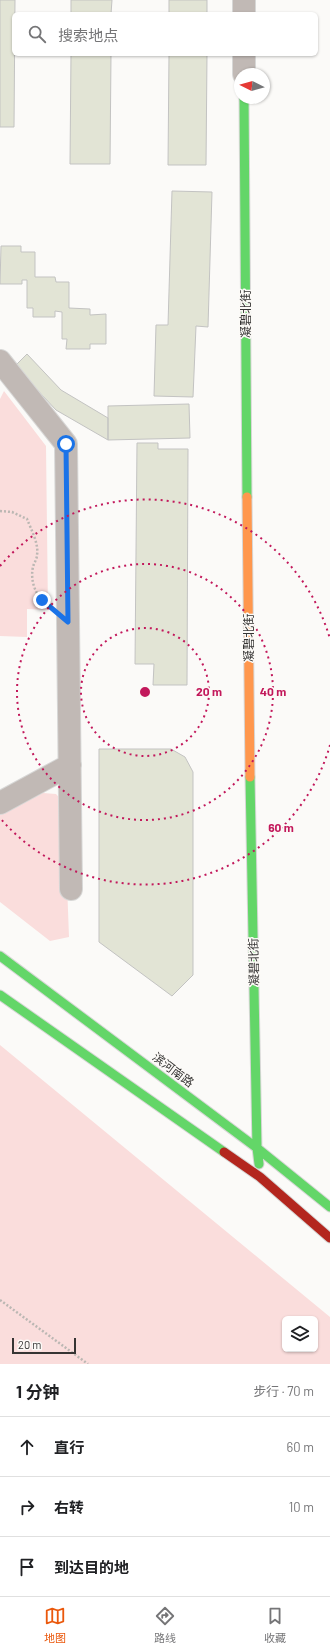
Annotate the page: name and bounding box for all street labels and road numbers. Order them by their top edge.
street label: 凝碧北街 [238,290,252,338]
street label: 凝碧北街 [241,614,255,662]
street label: 凝碧北街 [246,938,260,986]
street label: 滨河南路 [150,1049,197,1089]

